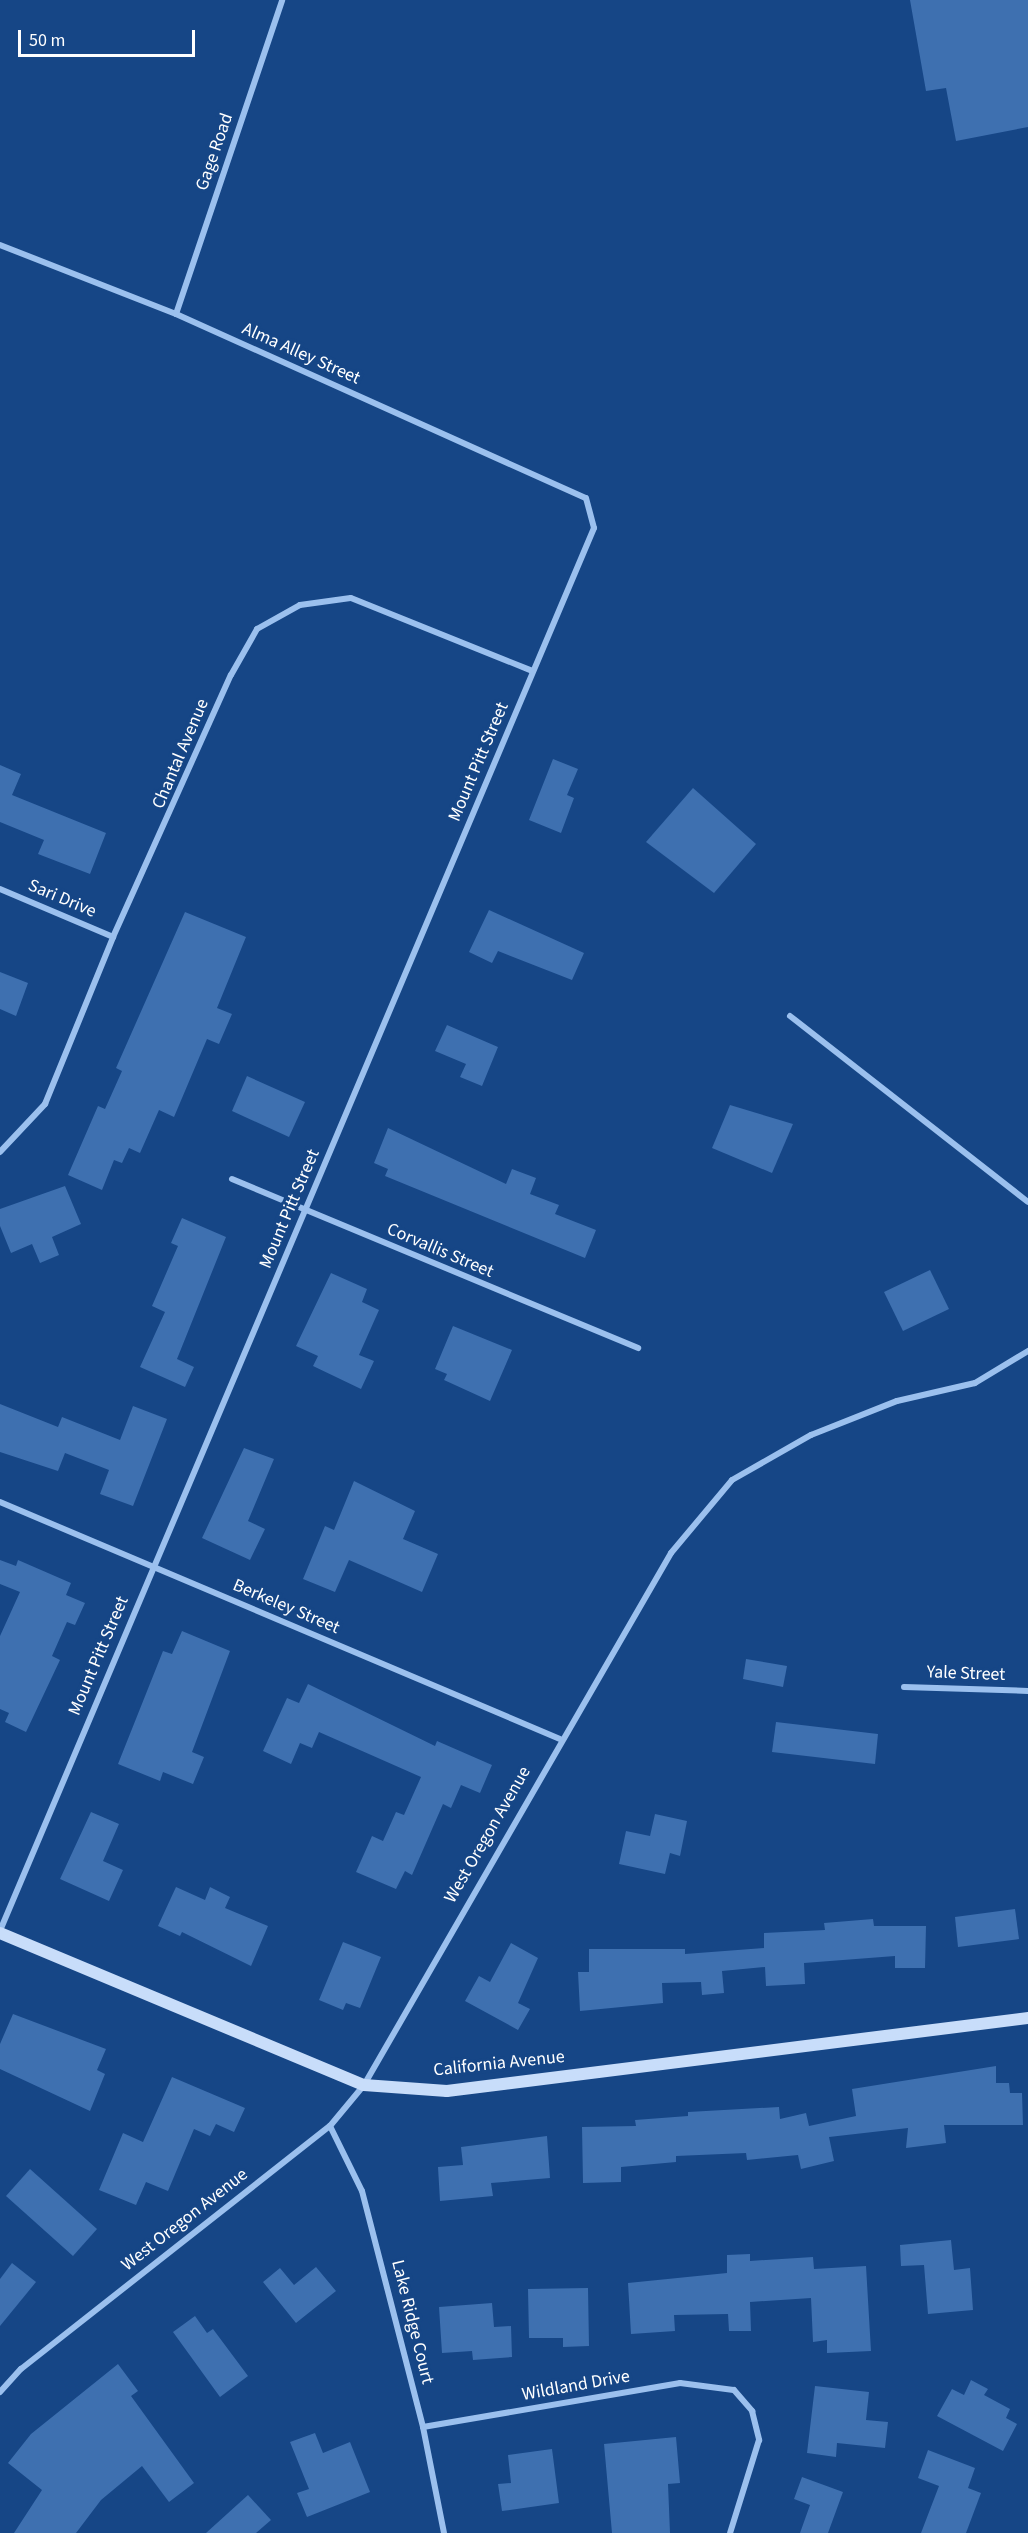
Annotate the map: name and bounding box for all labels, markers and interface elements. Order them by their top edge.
scale bar [21,18,198,56]
text: 50 m [29,28,65,53]
street label: Gage Road [192,111,238,193]
street label: Alma Alley Street [239,318,363,390]
street label: Chantal Avenue [148,696,214,812]
street label: Mount Pitt Street [444,699,514,825]
street label: Sari Drive [25,875,99,923]
street label: Mount Pitt Street [255,1146,325,1272]
street label: Corvallis Street [383,1219,497,1283]
street label: Berkeley Street [229,1575,343,1639]
street label: Mount Pitt Street [64,1593,134,1719]
street label: Yale Street [926,1662,1006,1686]
street label: West Oregon Avenue [440,1763,536,1907]
street label: California Avenue [432,2046,566,2082]
street label: West Oregon Avenue [118,2164,252,2276]
street label: Lake Ridge Court [386,2258,438,2386]
street label: Wildland Drive [520,2366,632,2406]

